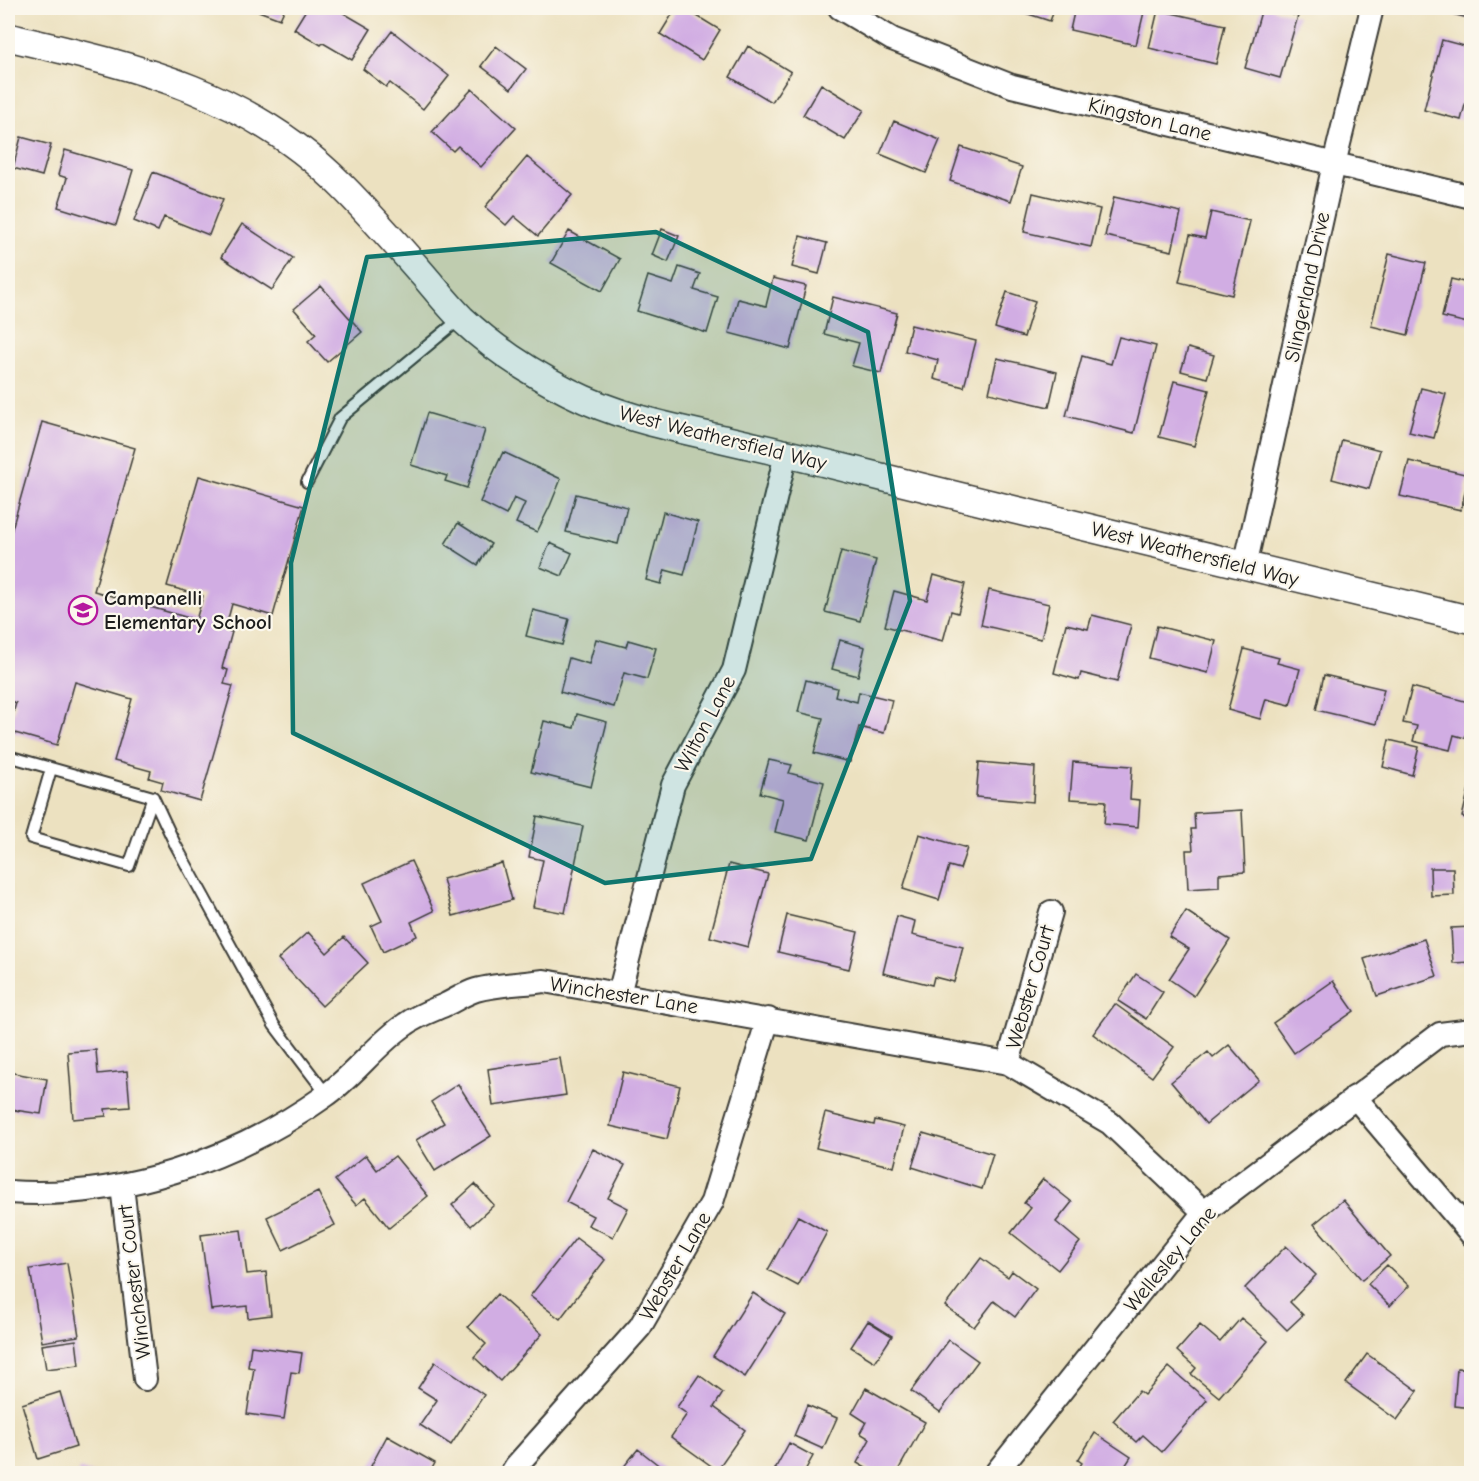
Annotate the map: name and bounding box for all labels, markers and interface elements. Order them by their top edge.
street label: Kingston Lane [1086,92,1214,146]
street label: Slingerland Drive [1279,210,1335,364]
street label: West Weathersfield Way [617,401,830,476]
street label: West Weathersfield Way [1089,517,1302,592]
place label: Campanelli Elementary School [104,586,272,634]
school or university icon: Campanelli Elementary School [67,594,99,626]
street label: Wilton Lane [670,672,740,776]
street label: Webster Court [1001,921,1059,1052]
street label: Winchester Lane [548,971,700,1019]
street label: Wellesley Lane [1119,1201,1221,1317]
street label: Winchester Court [112,1202,155,1361]
street label: Webster Lane [634,1207,716,1325]

